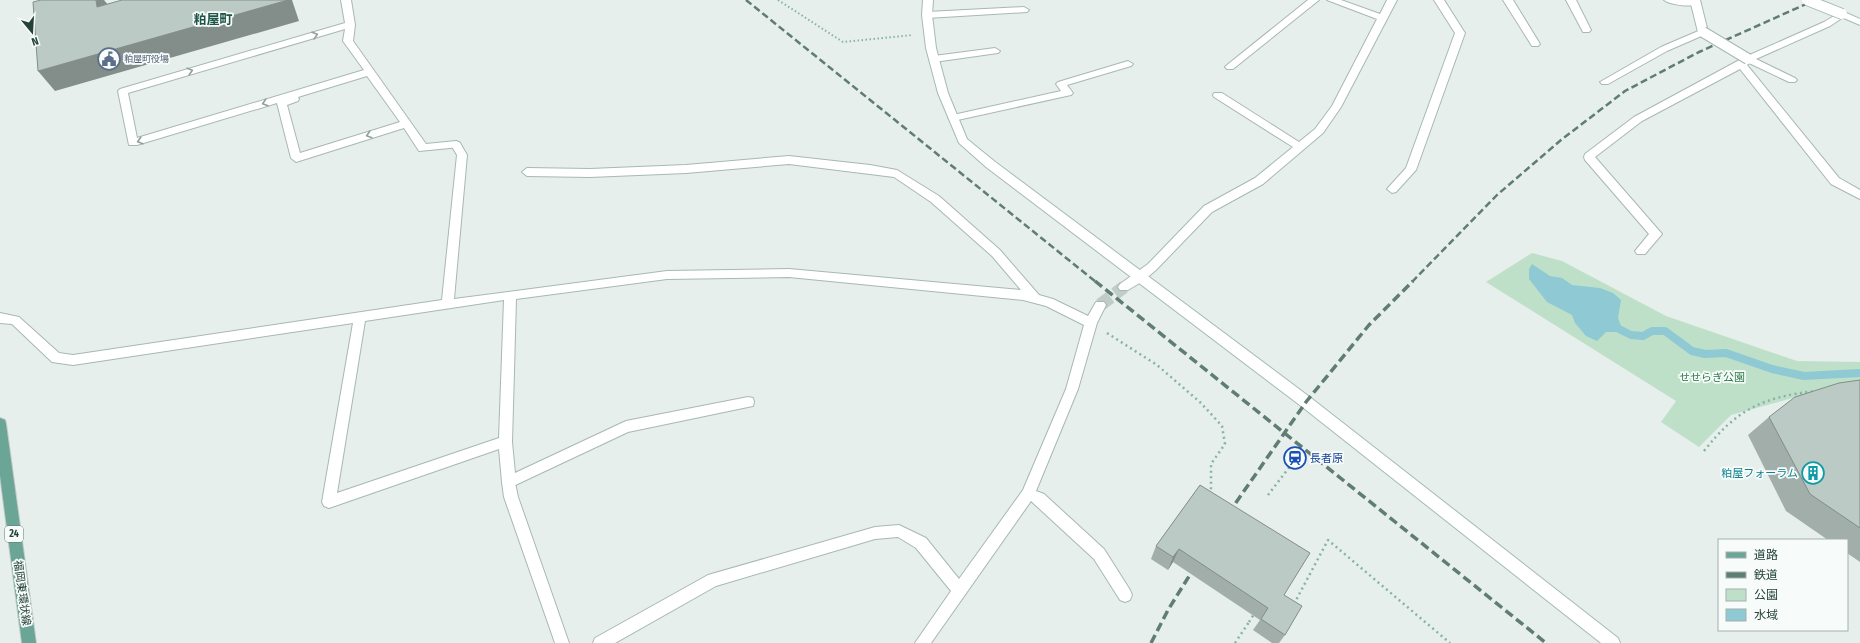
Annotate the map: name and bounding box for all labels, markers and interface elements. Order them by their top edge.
north arrow [12,12,52,52]
district label: 粕屋町 [193,12,233,27]
one-way arrow [311,31,318,40]
text: N [30,34,40,48]
public building icon: 粕屋町役場 [96,46,122,72]
place label: 粕屋町役場 [124,53,169,64]
one-way arrow [186,67,193,76]
one-way arrow [262,98,269,107]
one-way arrow [366,130,373,139]
one-way arrow [137,136,144,145]
park label: せせらぎ公園 [1679,371,1745,384]
station icon: 長者原 [1282,445,1308,471]
place label: 長者原 [1310,452,1343,465]
building icon: 粕屋フォーラム [1800,460,1826,486]
place label: 粕屋フォーラム [1721,467,1798,480]
road number: 24 [5,526,23,542]
legend [1718,539,1848,631]
text: 道路 [1754,548,1778,562]
street label: 福岡東環状線 [11,559,33,627]
text: 鉄道 [1754,568,1778,582]
text: 公園 [1754,588,1778,602]
text: 水域 [1754,608,1778,622]

